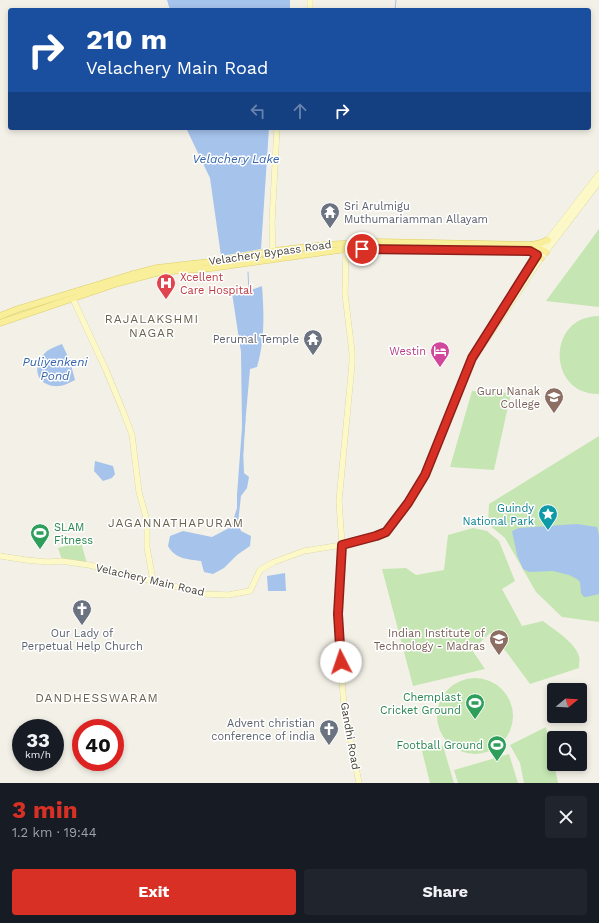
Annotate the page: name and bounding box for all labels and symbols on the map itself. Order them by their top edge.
water label: Velachery Lake [192,152,280,166]
place label: Sri Arulmigu Muthumariamman Allayam [344,200,488,226]
temple icon: Sri Arulmigu Muthumariamman Allayam [319,201,341,229]
pin [345,232,379,266]
street label: Velachery Bypass Road [208,238,332,268]
place label: Xcellent Care Hospital [180,271,253,297]
hospital icon: Xcellent Care Hospital [155,272,177,300]
district label: RAJALAKSHMI NAGAR [105,312,199,340]
temple icon: Perumal Temple [302,328,324,356]
place label: Perumal Temple [213,333,299,346]
hotel icon: Westin [429,340,451,368]
place label: Westin [389,345,426,358]
water label: Puliyenkeni Pond [22,355,88,383]
place label: Guru Nanak College [477,385,540,411]
school or university icon: Guru Nanak College [543,386,565,414]
place label: Guindy National Park [462,502,534,528]
place icon: Guindy National Park [537,503,559,531]
district label: JAGANNATHAPURAM [108,516,244,530]
place label: SLAM Fitness [54,521,93,547]
sports icon: SLAM Fitness [29,522,51,550]
street label: Velachery Main Road [94,561,206,599]
church icon: Our Lady of Perpetual Help Church [71,598,93,626]
place label: Our Lady of Perpetual Help Church [21,627,143,653]
place label: Indian Institute of Technology - Madras [374,627,486,653]
school or university icon: Indian Institute of Technology - Madras [488,628,510,656]
position arrow [320,641,362,683]
north arrow [547,683,587,723]
district label: DANDHESSWARAM [35,691,159,705]
place label: Chemplast Cricket Ground [380,691,461,717]
sports icon: Chemplast Cricket Ground [464,692,486,720]
street label: Gandhi Road [338,701,362,771]
place label: Advent christian conference of india [211,717,315,743]
church icon: Advent christian conference of india [318,718,340,746]
speed limit sign: 40 [72,719,124,771]
sports icon: Football Ground [486,734,508,762]
place label: Football Ground [397,739,483,752]

